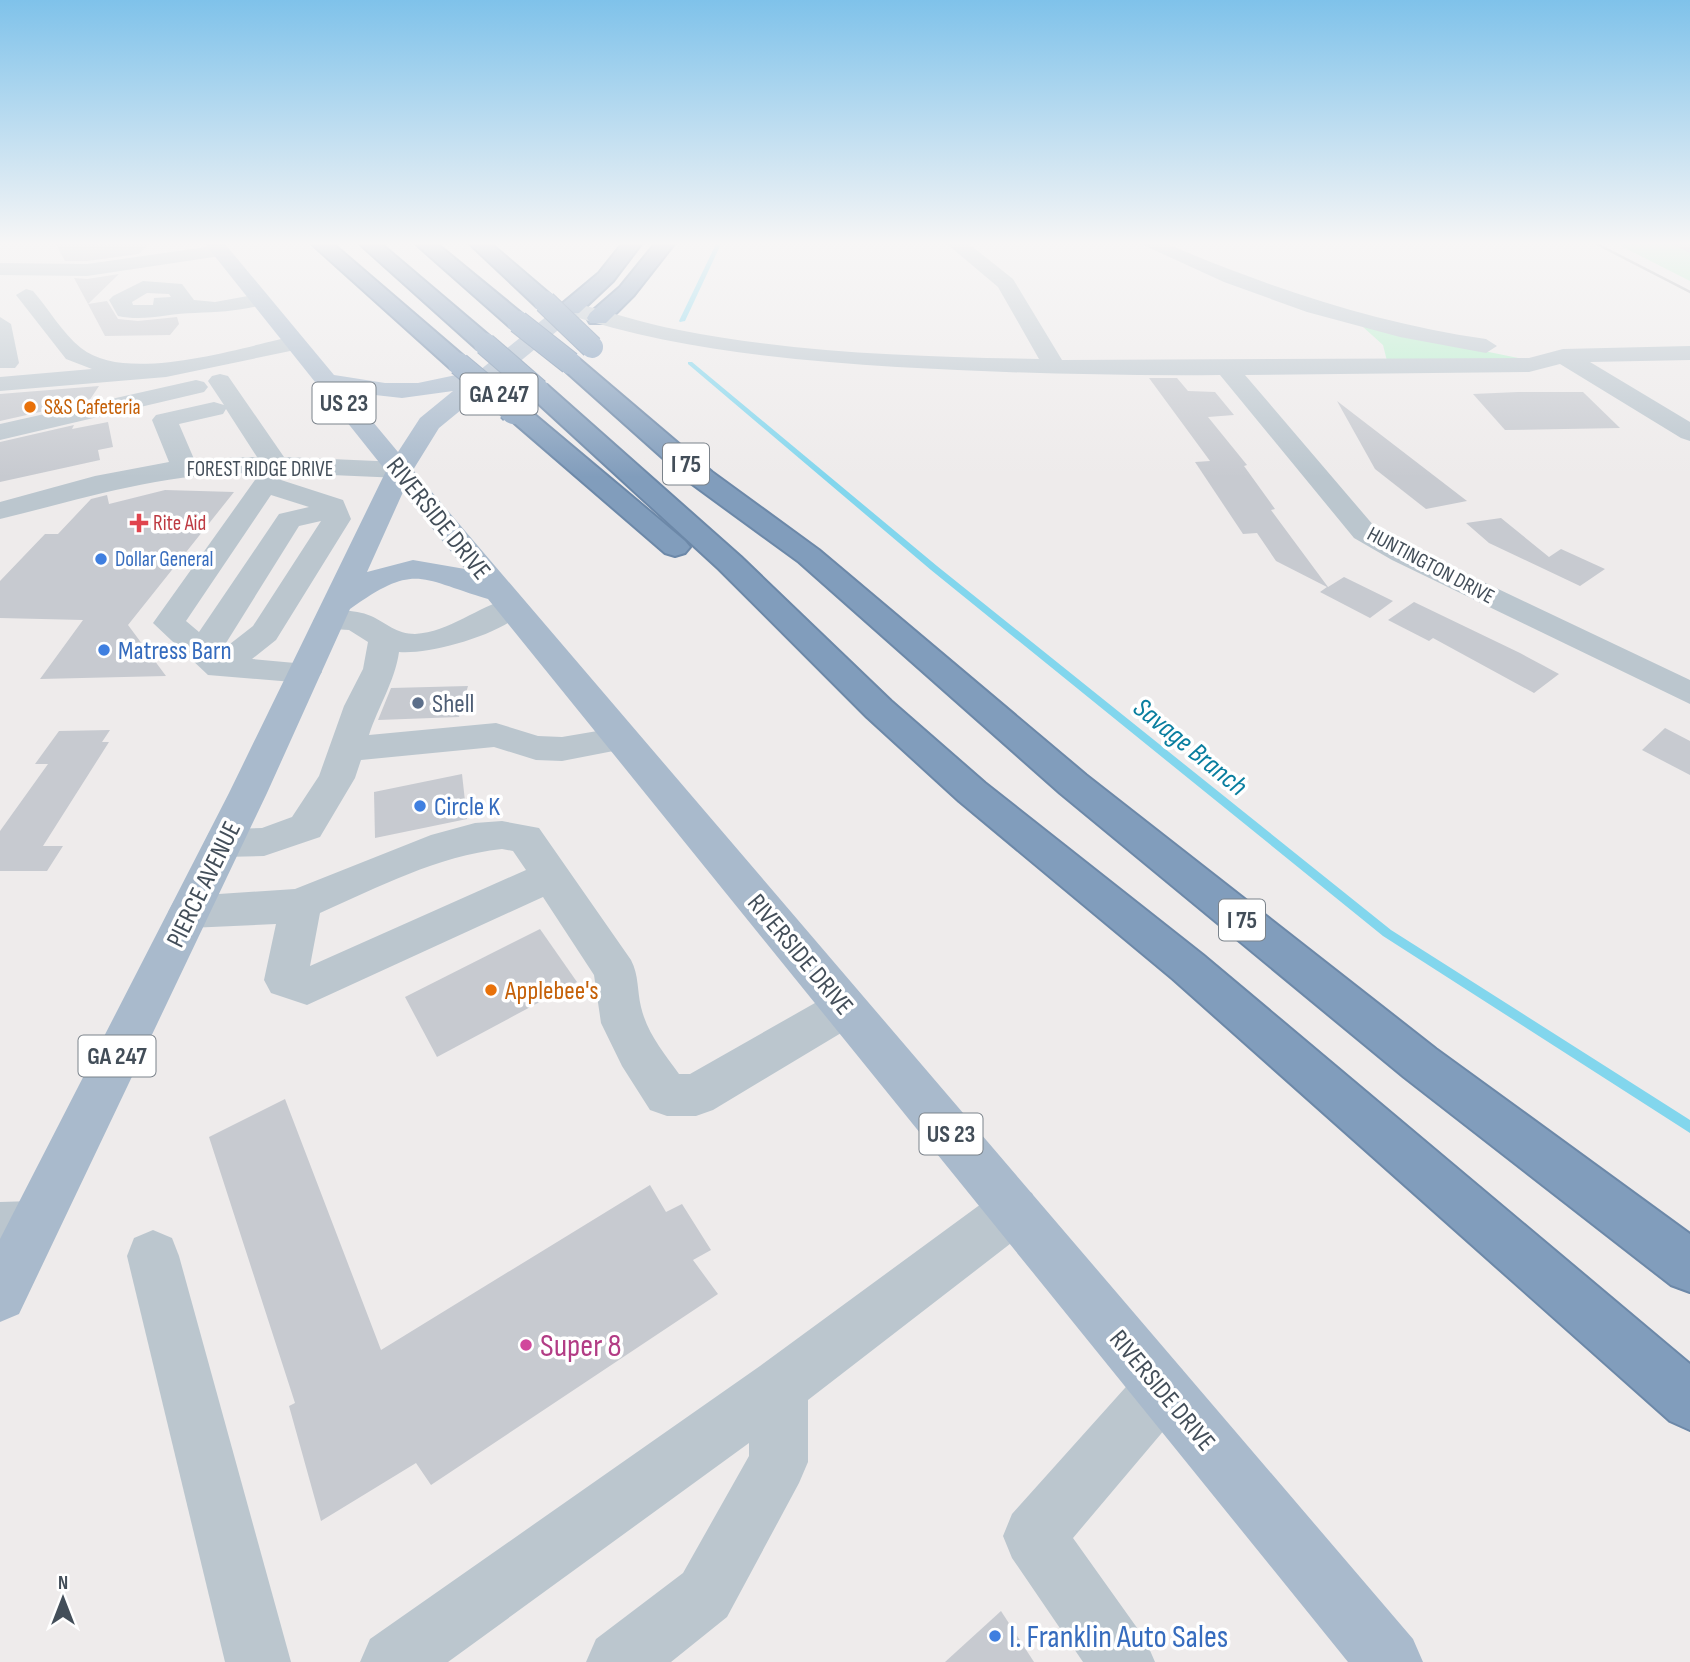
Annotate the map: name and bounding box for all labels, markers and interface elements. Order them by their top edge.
road number: GA 247 [461,374,538,414]
road number: US 23 [312,382,376,424]
place label: S&S Cafeteria [44,395,141,420]
marker: S&S Cafeteria [22,399,38,415]
road number: I 75 [663,444,709,485]
street label: RIVERSIDE DRIVE [379,452,497,586]
street label: FOREST RIDGE DRIVE [187,457,333,482]
place label: Rite Aid [153,511,206,536]
marker: Rite Aid [131,515,147,531]
street label: HUNTINGTON DRIVE [1363,521,1499,609]
place label: Dollar General [115,547,213,572]
marker: Dollar General [93,551,109,567]
place label: Matress Barn [118,636,232,667]
marker: Matress Barn [96,642,112,658]
place label: Shell [432,689,474,720]
water label: Savage Branch [1126,691,1254,803]
marker: Shell [410,695,426,711]
place label: Circle K [434,792,500,823]
marker: Circle K [412,798,428,814]
street label: PIERCE AVENUE [161,817,248,953]
street label: RIVERSIDE DRIVE [740,888,859,1022]
road number: I 75 [1219,900,1265,940]
place label: Applebee's [504,976,599,1007]
marker: Applebee's [483,982,499,998]
road number: GA 247 [78,1036,156,1076]
road number: US 23 [920,1114,982,1154]
street label: RIVERSIDE DRIVE [1102,1324,1221,1458]
place label: Super 8 [540,1327,621,1366]
marker: Super 8 [518,1337,534,1353]
north arrow [28,1564,98,1634]
text: N [58,1572,68,1595]
place label: I. Franklin Auto Sales [1009,1618,1228,1657]
marker: I. Franklin Auto Sales [987,1628,1003,1644]

